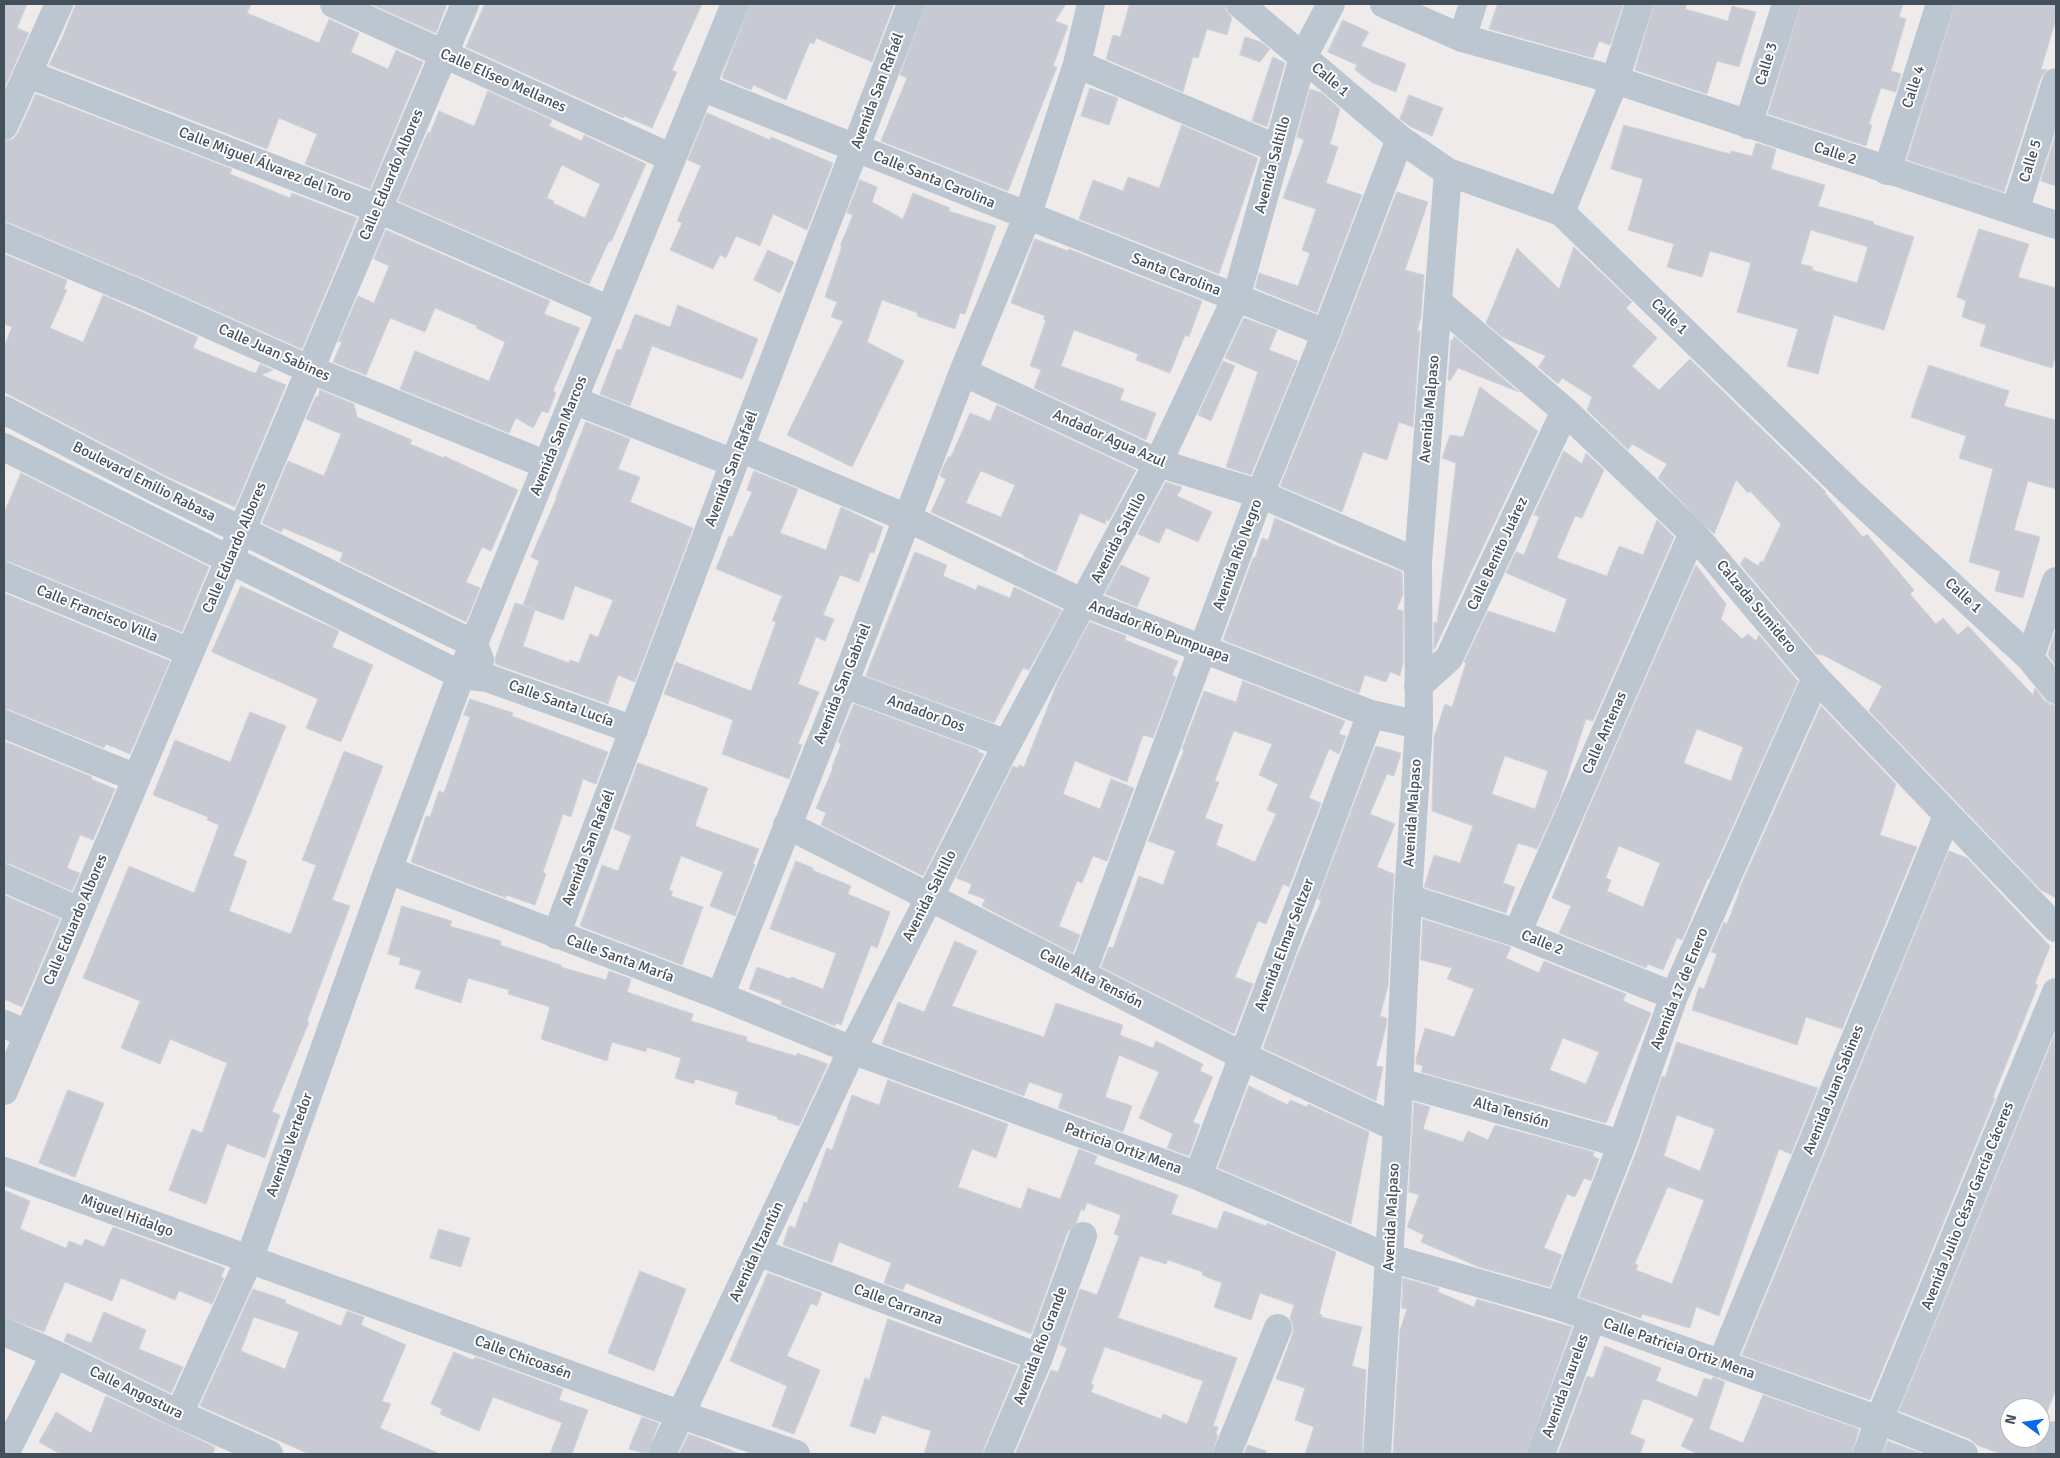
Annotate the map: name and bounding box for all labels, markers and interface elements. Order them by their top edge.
street label: Avenida San Rafaél [848,31,908,151]
street label: Calle 3 [1752,40,1782,88]
street label: Calle Elíseo Mellanes [437,45,569,117]
street label: Calle 1 [1307,59,1353,101]
street label: Calle 4 [1899,63,1929,111]
street label: Calle Eduardo Albores [356,107,428,243]
street label: Avenida Saltillo [1251,114,1295,216]
street label: Calle Miguel Álvarez del Toro [176,124,354,206]
street label: Calle 5 [2016,137,2046,185]
street label: Calle 2 [1811,139,1859,169]
street label: Calle Santa Carolina [870,147,998,213]
street label: Santa Carolina [1129,250,1223,300]
street label: Calle 1 [1647,295,1691,339]
street label: Calle Juan Sabines [216,320,332,386]
street label: Avenida Malpaso [1416,354,1444,464]
street label: Avenida San Marcos [527,373,591,499]
street label: Andador Agua Azul [1050,406,1168,472]
street label: Avenida San Rafaél [702,409,762,529]
street label: Boulevard Emilio Rabasa [70,438,218,526]
street label: Calle Eduardo Albores [199,480,271,616]
street label: Avenida Saltillo [1088,490,1150,586]
street label: Calle Benito Juárez [1464,495,1532,613]
street label: Avenida Río Negro [1210,497,1266,613]
street label: Calzada Sumidero [1712,557,1800,657]
street label: Calle 1 [1941,574,1985,618]
street label: Calle Francisco Villa [34,581,160,647]
street label: Andador Río Pumpuapa [1086,597,1232,667]
street label: Avenida San Gabriel [811,621,875,747]
street label: Calle Santa Lucía [506,677,616,731]
street label: Calle Antenas [1579,689,1631,777]
street label: Andador Dos [885,692,967,736]
street label: Avenida Malpaso [1400,758,1426,868]
street label: Avenida San Rafaél [559,788,619,908]
street label: Avenida Saltillo [899,847,961,945]
street label: Calle Eduardo Albores [40,852,112,988]
street label: Avenida Elmar Seltzer [1251,876,1319,1014]
street label: Calle 2 [1518,926,1566,960]
street label: Avenida 17 de Enero [1647,926,1713,1052]
street label: Calle Santa María [564,931,676,987]
street label: Calle Alta Tensión [1036,945,1146,1013]
street label: Avenida Juan Sabines [1800,1022,1868,1158]
street label: Avenida Vertedor [263,1091,317,1199]
street label: Alta Tensión [1471,1094,1551,1132]
street label: Avenida Julio César García Cáceres [1918,1099,2018,1313]
street label: Patricia Ortiz Mena [1062,1119,1184,1179]
street label: Avenida Malpaso [1380,1163,1404,1271]
street label: Miguel Hidalgo [78,1191,176,1241]
street label: Avenida Itzantún [726,1199,788,1305]
street label: Calle Carranza [851,1281,945,1329]
street label: Avenida Río Grande [1010,1285,1072,1407]
street label: Calle Patricia Ortiz Mena [1601,1315,1757,1383]
street label: Calle Chicoasén [472,1332,574,1384]
street label: Avenida Laureles [1539,1332,1593,1440]
street label: Calle Angostura [86,1363,186,1423]
north arrow [2000,1398,2050,1448]
text: N [2002,1413,2020,1426]

